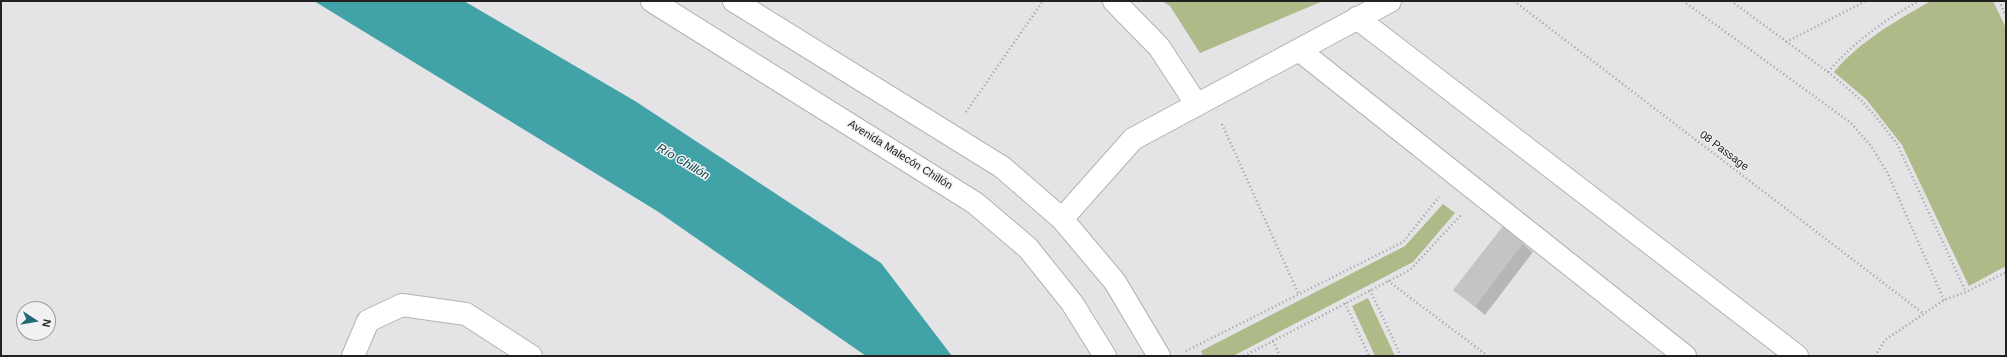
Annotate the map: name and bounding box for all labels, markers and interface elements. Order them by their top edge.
street label: Avenida Malecón Chillón [845,117,955,193]
street label: 08 Passage [1697,128,1751,174]
water label: Río Chillón [654,141,712,183]
north arrow [16,301,56,341]
text: N [40,318,53,328]

